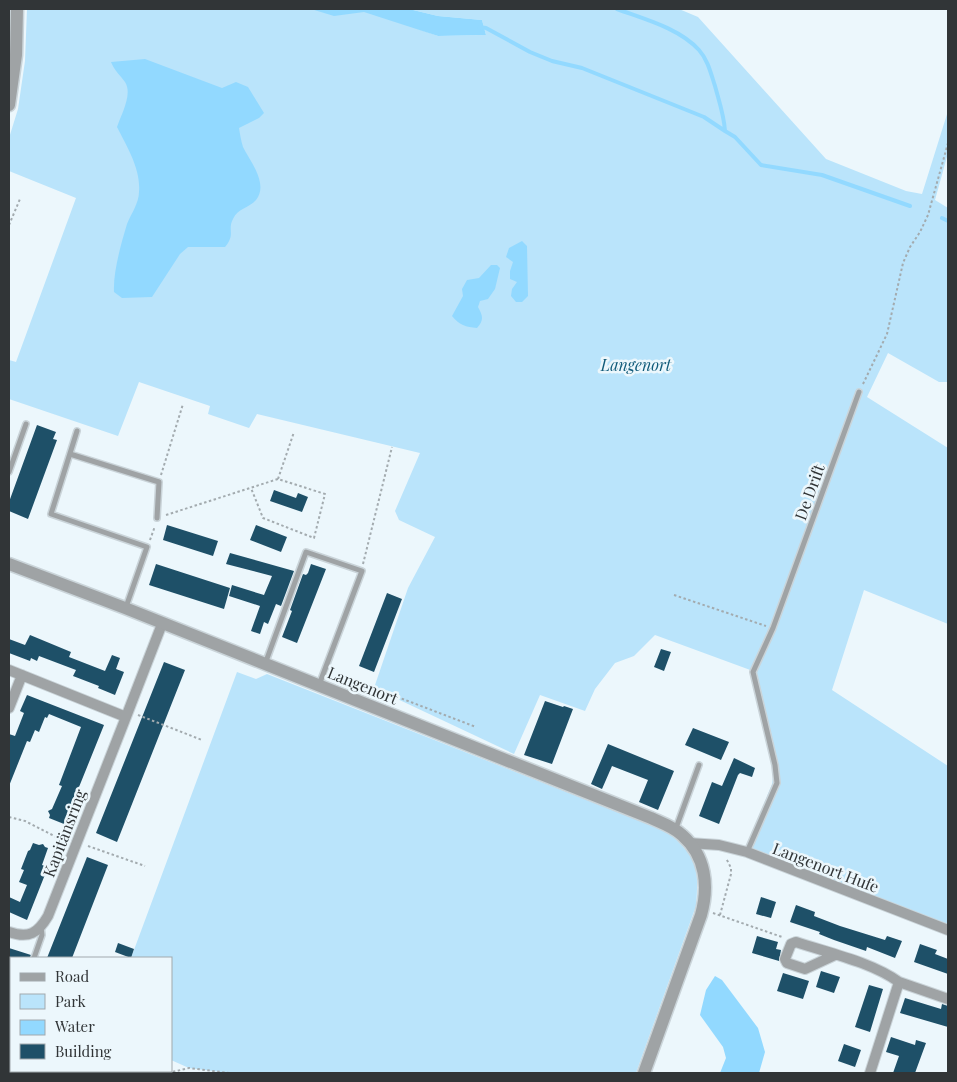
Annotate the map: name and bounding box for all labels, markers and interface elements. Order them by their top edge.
park label: Langenort [600,354,672,375]
street label: De Drift [789,461,829,523]
street label: Langenort [325,661,402,709]
street label: Kapitänsring [38,786,91,880]
street label: Langenort Hufe [770,837,882,897]
legend [10,957,172,1072]
text: Road [55,966,89,986]
text: Park [55,991,87,1011]
text: Water [54,1016,95,1036]
text: Building [55,1041,112,1061]

